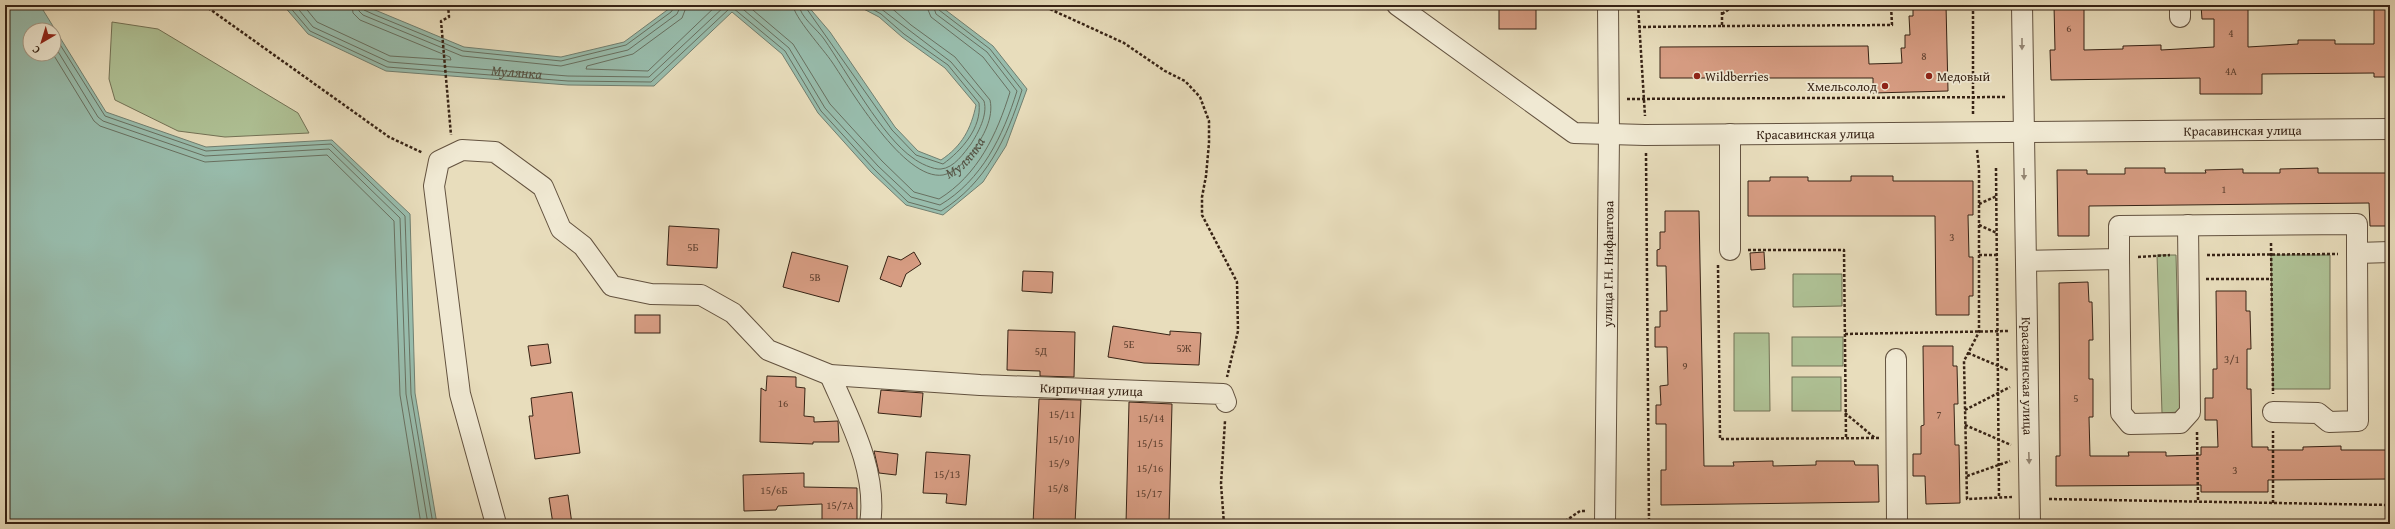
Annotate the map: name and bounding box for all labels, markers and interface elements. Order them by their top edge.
house number: 6 [2066,20,2072,36]
north arrow [22,22,62,62]
house number: 4 [2228,25,2234,41]
one-way arrow [2019,38,2025,51]
text: С [28,42,43,58]
house number: 8 [1921,48,1927,64]
water label: Мулянка [490,60,543,84]
house number: 4А [2225,63,2237,79]
place label: Wildberries [1705,67,1769,86]
place label: Медовый [1937,67,1990,86]
marker: Wildberries [1692,71,1702,81]
marker: Медовый [1924,71,1934,81]
place label: Хмельсолод [1807,77,1877,96]
marker: Хмельсолод [1880,81,1890,91]
street label: Красавинская улица [2183,121,2302,141]
street label: Красавинская улица [1756,124,1876,144]
water label: Мулянка [942,133,990,183]
one-way arrow [2021,168,2027,181]
house number: 1 [2221,181,2227,197]
street label: улица Г.Н. Нифантова [1598,200,1618,328]
house number: 3 [1949,229,1955,245]
house number: 5Б [687,239,699,255]
house number: 5В [809,269,821,285]
street label: Красавинская улица [2017,317,2038,436]
house number: 5Е [1124,336,1135,352]
house number: 5Ж [1176,340,1192,356]
house number: 5Д [1035,343,1047,359]
house number: 3/1 [2224,351,2240,367]
house number: 9 [1682,358,1688,374]
street label: Кирпичная улица [1039,378,1144,401]
house number: 5 [2073,390,2079,406]
house number: 16 [778,395,788,411]
house number: 15/11 [1049,406,1075,422]
house number: 7 [1936,406,1942,422]
house number: 15/14 [1138,410,1164,426]
house number: 15/10 [1048,431,1074,447]
house number: 15/15 [1137,435,1163,451]
one-way arrow [2026,452,2033,464]
house number: 15/9 [1048,455,1070,471]
house number: 15/16 [1137,460,1163,476]
house number: 3 [2232,462,2238,478]
house number: 15/13 [934,466,960,482]
house number: 15/8 [1047,480,1069,496]
house number: 15/6Б [760,482,788,498]
house number: 15/17 [1136,485,1162,501]
house number: 15/7А [826,497,854,513]

